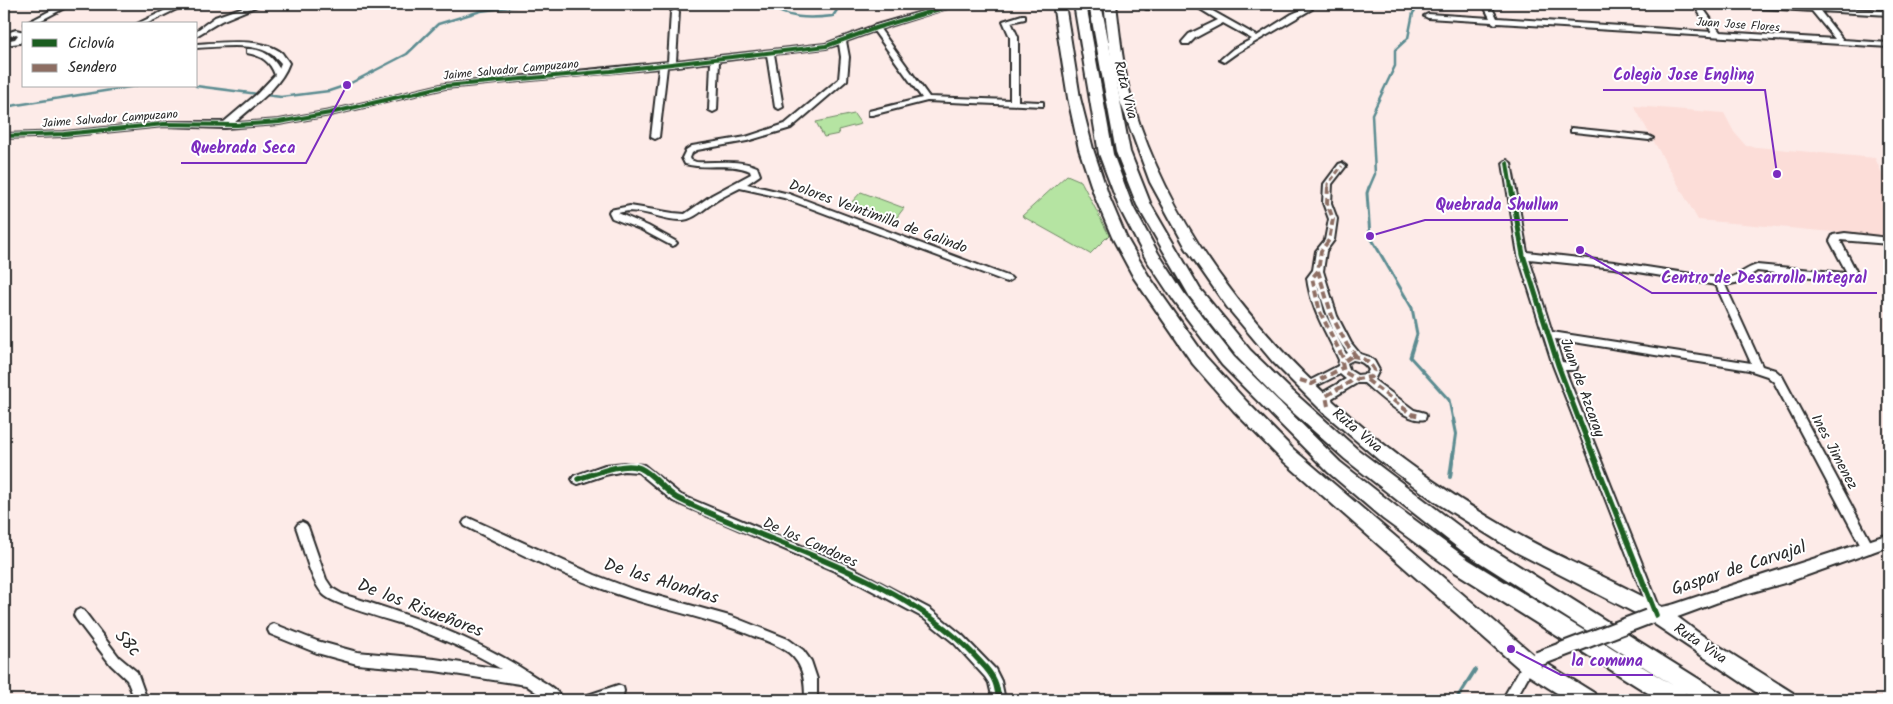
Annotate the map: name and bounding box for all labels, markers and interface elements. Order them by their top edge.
street label: Juan Jose Flores [1696,13,1780,37]
legend [22,22,198,88]
text: Ciclovía [68,32,115,56]
street label: Jaime Salvador Campuzano [442,55,580,85]
text: Sendero [68,56,117,80]
street label: Ruta Viva [1106,58,1144,122]
callout: Colegio Jose Engling [1603,59,1765,90]
text: Colegio Jose Engling [1613,63,1755,88]
street label: Jaime Salvador Campuzano [41,105,179,133]
callout: Quebrada Seca [181,132,306,163]
text: Quebrada Seca [191,136,295,161]
street label: Dolores Veintimilla de Galindo [785,173,971,261]
callout: Quebrada Shullun [1425,189,1568,220]
text: Quebrada Shullun [1436,193,1559,218]
callout: Centro de Desarrollo Integral [1652,262,1877,293]
text: Centro de Desarrollo Integral [1661,266,1867,291]
street label: Juan de Azcaray [1553,335,1611,442]
street label: Ruta Viva [1326,403,1388,459]
street label: Ines Jimenez [1804,410,1864,494]
street label: De los Condores [759,511,862,575]
street label: Gaspar de Carvajal [1668,533,1811,604]
street label: De las Alondras [600,551,722,613]
street label: De los Risueñores [353,572,488,646]
street label: Ruta Viva [1669,617,1731,671]
street label: S8c [107,624,147,664]
callout: la comuna [1561,644,1653,675]
text: la comuna [1571,649,1643,674]

